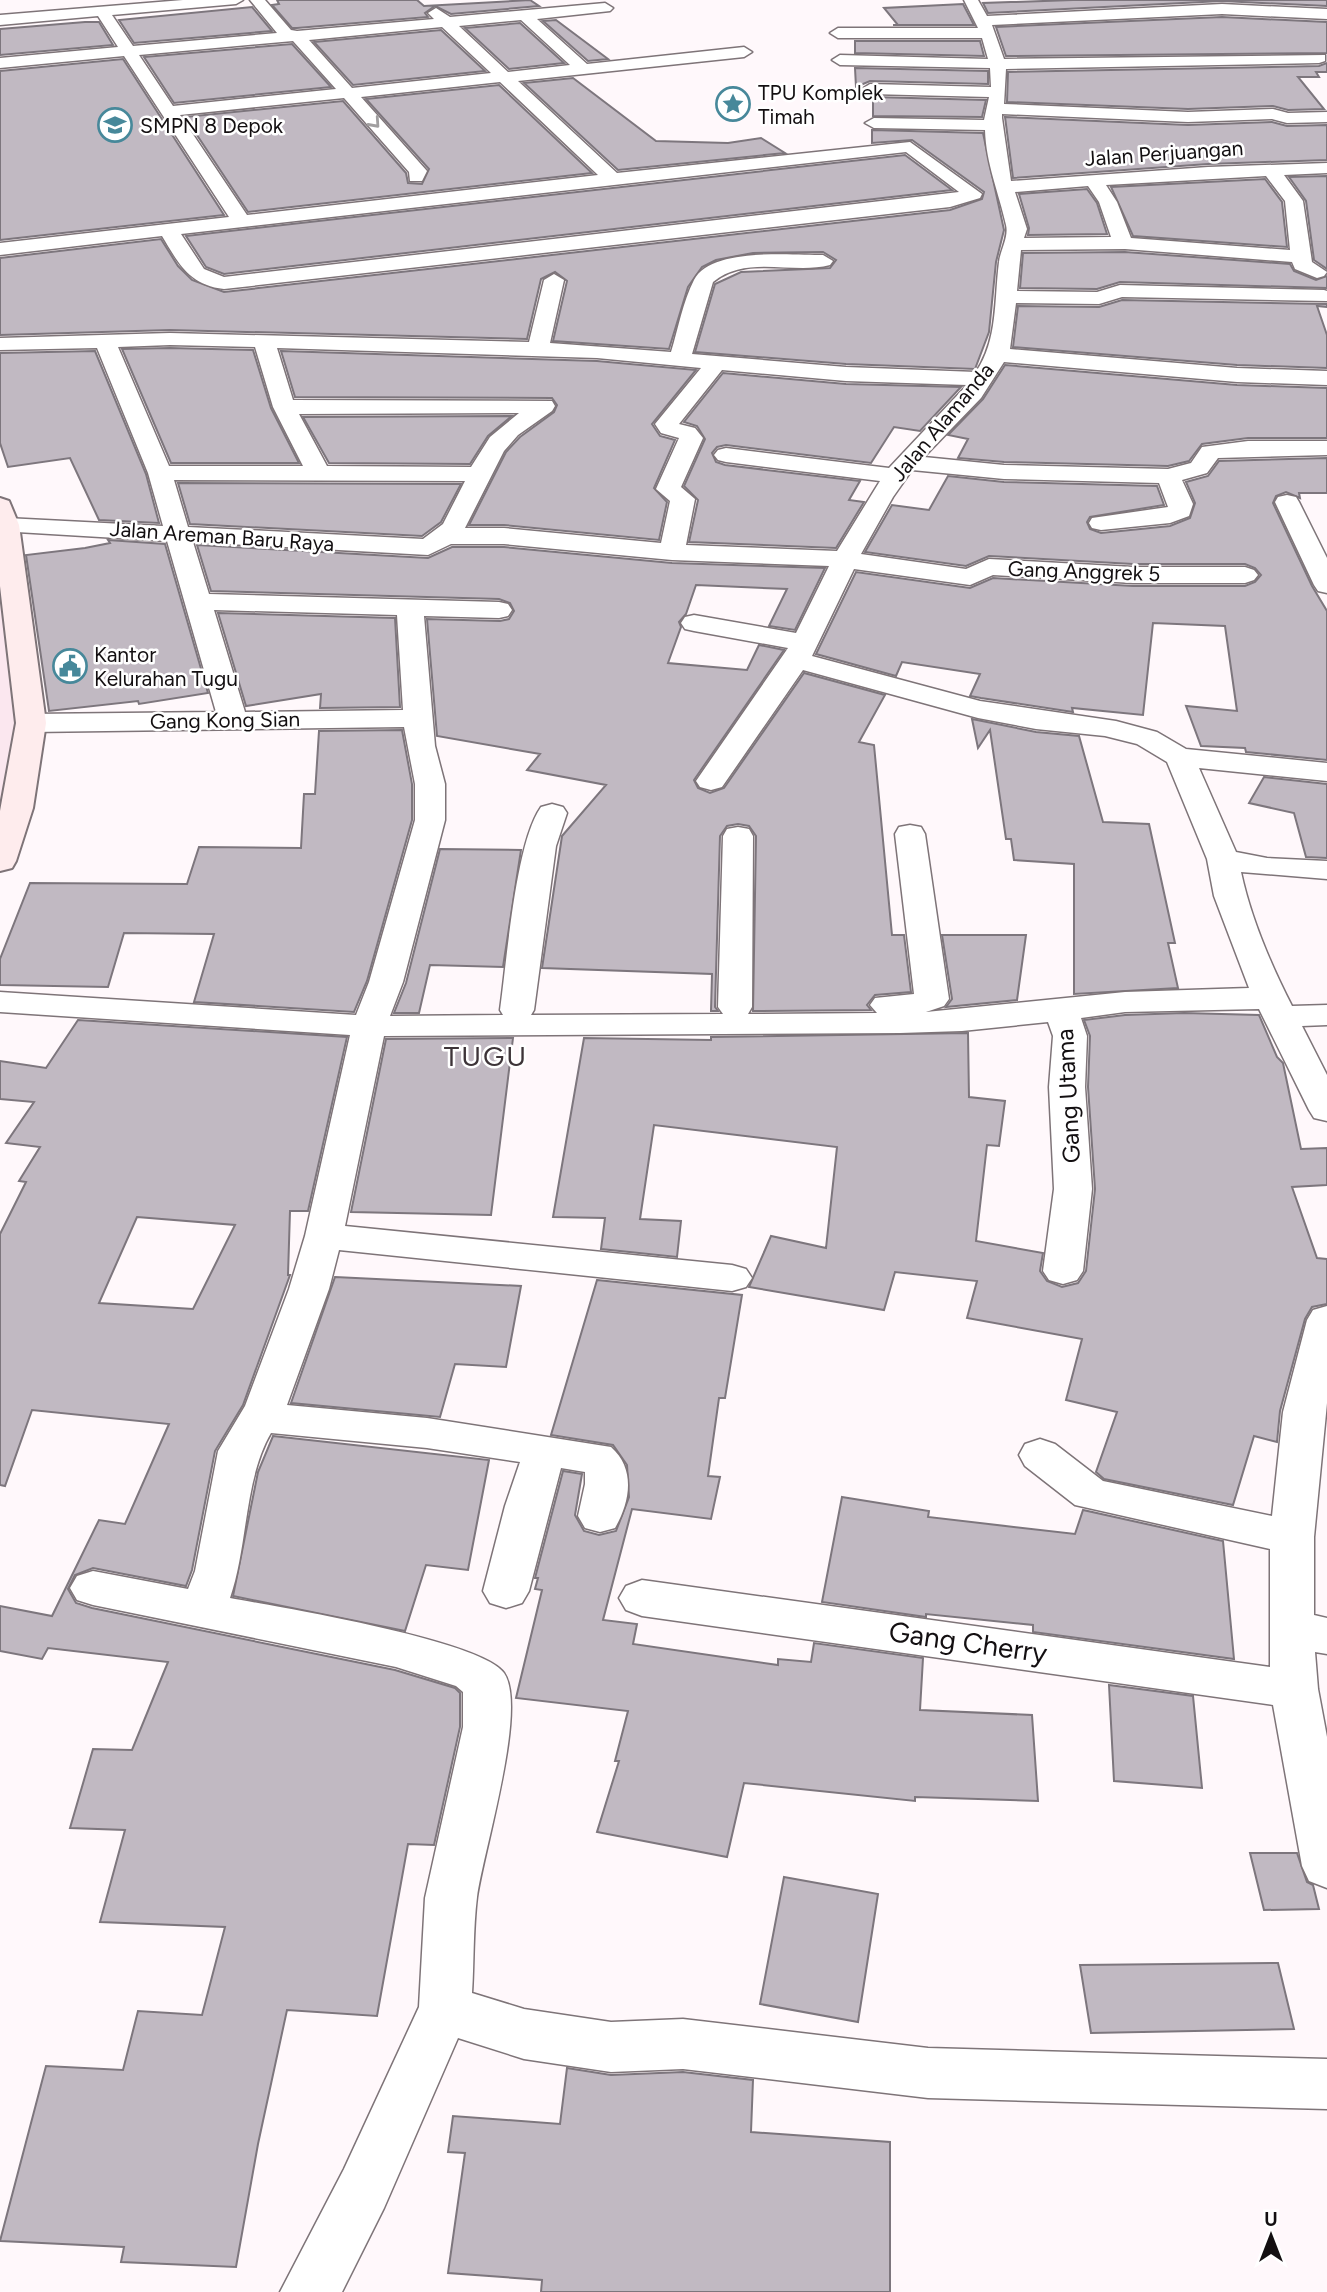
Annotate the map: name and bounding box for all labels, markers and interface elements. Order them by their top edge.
place label: TPU Komplek Timah [758,80,884,129]
place icon: TPU Komplek Timah [714,85,752,123]
school or university icon: SMPN 8 Depok [96,106,134,144]
place label: SMPN 8 Depok [140,113,284,138]
one-way arrow [367,115,379,128]
street label: Jalan Perjuangan [1084,135,1244,171]
street label: Jalan Alamanda [885,358,999,486]
street label: Jalan Areman Baru Raya [109,516,335,556]
street label: Gang Anggrek 5 [1007,556,1161,586]
place label: Kantor Kelurahan Tugu [94,642,238,691]
public building icon: Kantor Kelurahan Tugu [51,647,89,685]
street label: Gang Kong Sian [150,706,300,734]
street label: Gang Utama [1050,1028,1086,1164]
district label: TUGU [444,1039,528,1073]
street label: Gang Cherry [887,1614,1050,1670]
north arrow [1236,2201,1306,2271]
text: U [1264,2208,1278,2231]

